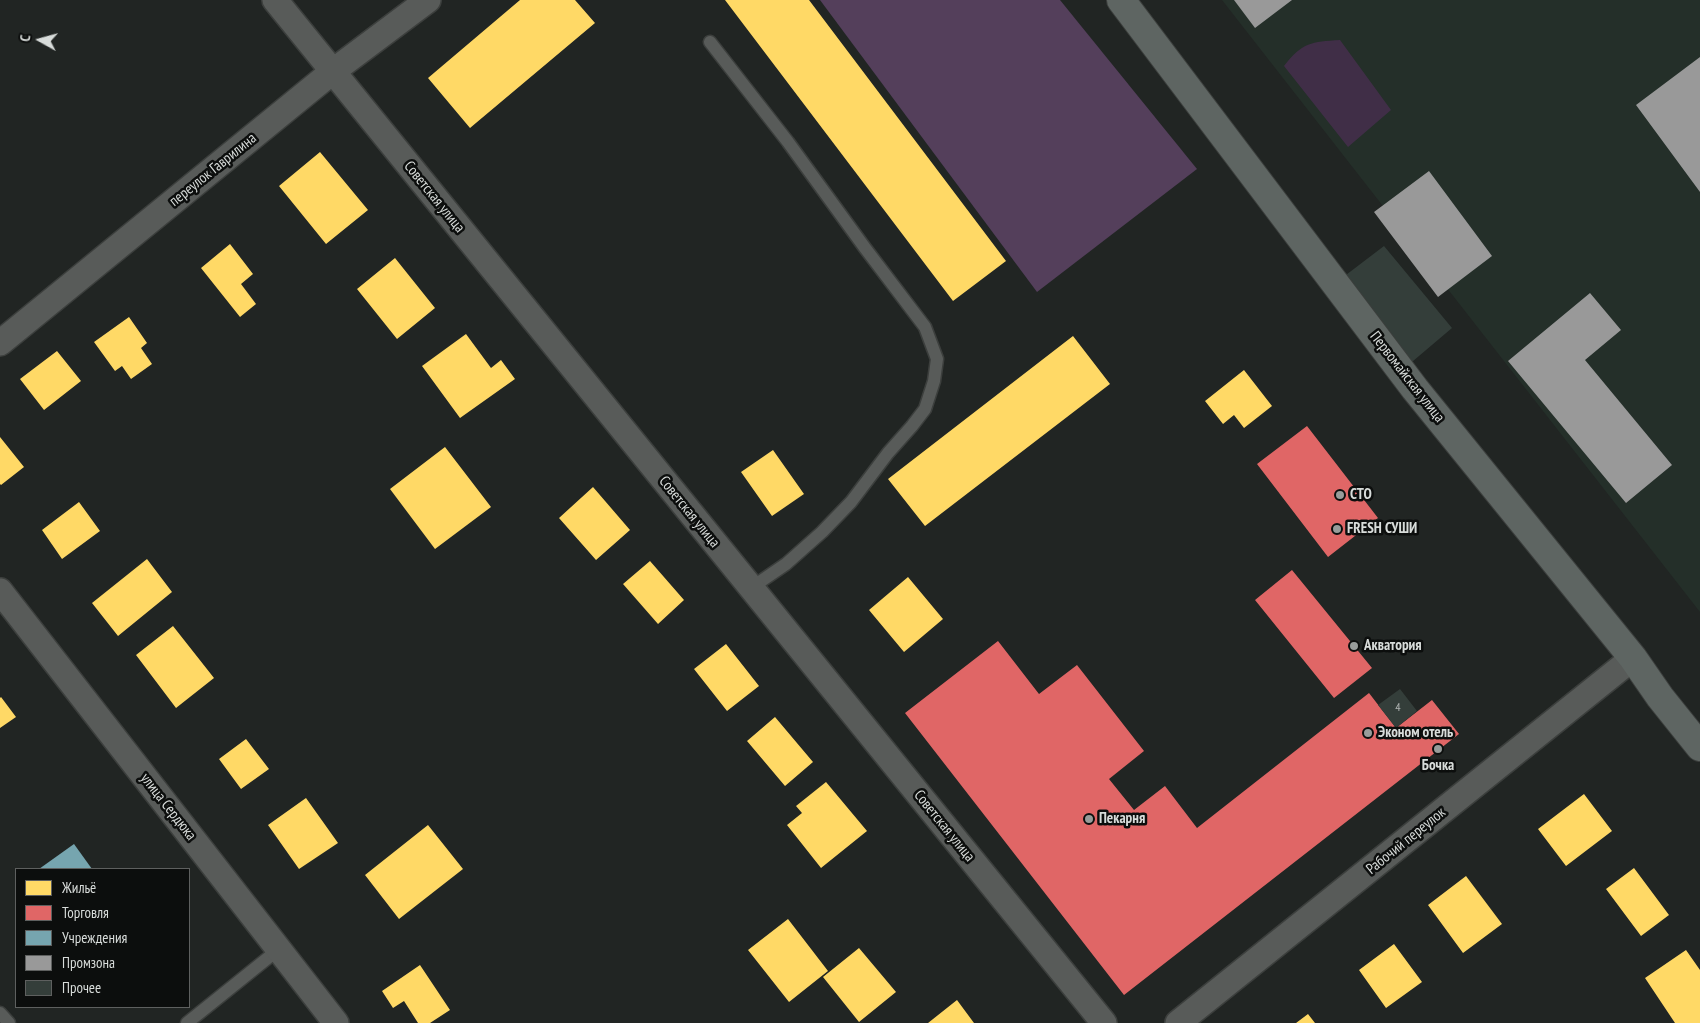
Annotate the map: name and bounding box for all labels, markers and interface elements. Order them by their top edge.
north arrow [15,15,65,65]
text: С [16,34,34,42]
street label: переулок Гаврилина [166,129,260,211]
street label: Советская улица [400,158,468,236]
street label: Первомайская улица [1366,328,1448,426]
street label: Советская улица [655,473,723,551]
place label: СТО [1350,486,1372,504]
marker: СТО [1334,489,1346,501]
place label: FRESH СУШИ [1347,520,1417,538]
marker: FRESH СУШИ [1331,523,1343,535]
place label: Акватория [1364,637,1422,655]
marker: Акватория [1348,640,1360,652]
house number: 4 [1395,701,1401,715]
place label: Эконом отель [1378,724,1453,742]
marker: Эконом отель [1362,727,1374,739]
marker: Бочка [1432,743,1444,755]
place label: Бочка [1422,757,1454,775]
street label: улица Сердюка [136,770,200,844]
street label: Советская улица [910,787,978,865]
street label: Рабочий переулок [1363,804,1449,878]
place label: Пекарня [1099,810,1145,828]
marker: Пекарня [1083,813,1095,825]
legend [15,868,190,1008]
text: Жильё [62,878,96,897]
text: Торговля [62,903,109,922]
text: Учреждения [62,928,127,947]
text: Промзона [62,953,115,972]
text: Прочее [62,978,101,997]

